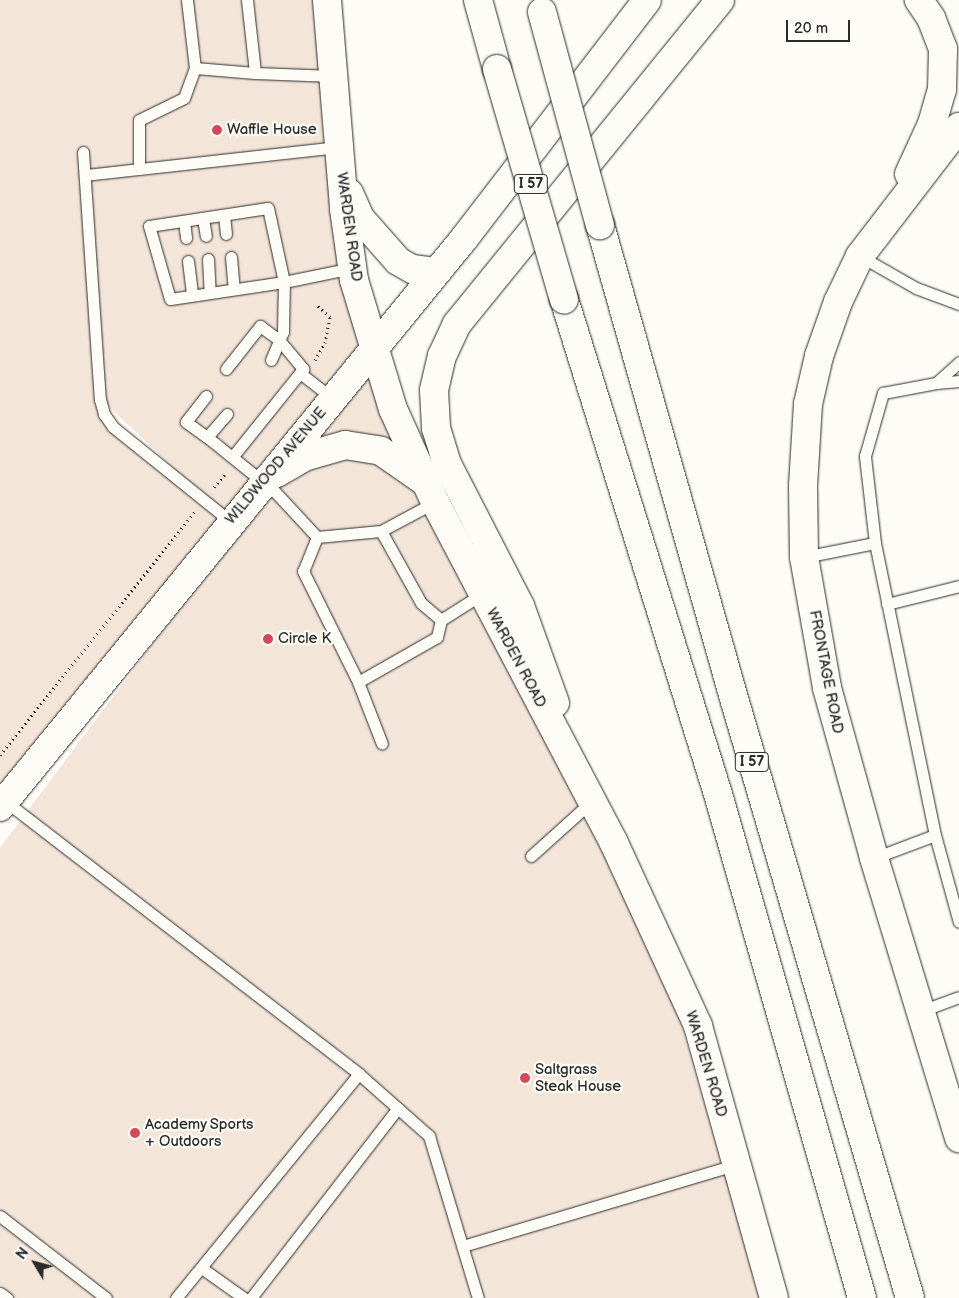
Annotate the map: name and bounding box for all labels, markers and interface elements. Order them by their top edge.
scale bar [789,10,853,42]
text: 20 m [794,19,828,38]
place label: Waffle House [227,121,317,139]
marker: Waffle House [211,124,223,136]
street label: WARDEN ROAD [332,171,366,283]
road number: I 57 [514,172,548,195]
street label: WILDWOOD AVENUE [222,404,330,528]
street label: WARDEN ROAD [482,605,550,711]
street label: FRONTAGE ROAD [805,609,847,735]
place label: Circle K [278,630,331,648]
marker: Circle K [262,633,274,645]
road number: I 57 [734,750,770,774]
street label: WARDEN ROAD [681,1009,731,1119]
place label: Saltgrass Steak House [535,1060,621,1095]
marker: Saltgrass Steak House [519,1072,531,1084]
place label: Academy Sports + Outdoors [145,1115,255,1150]
marker: Academy Sports + Outdoors [129,1127,141,1139]
north arrow [10,1238,60,1288]
text: N [13,1244,33,1263]

